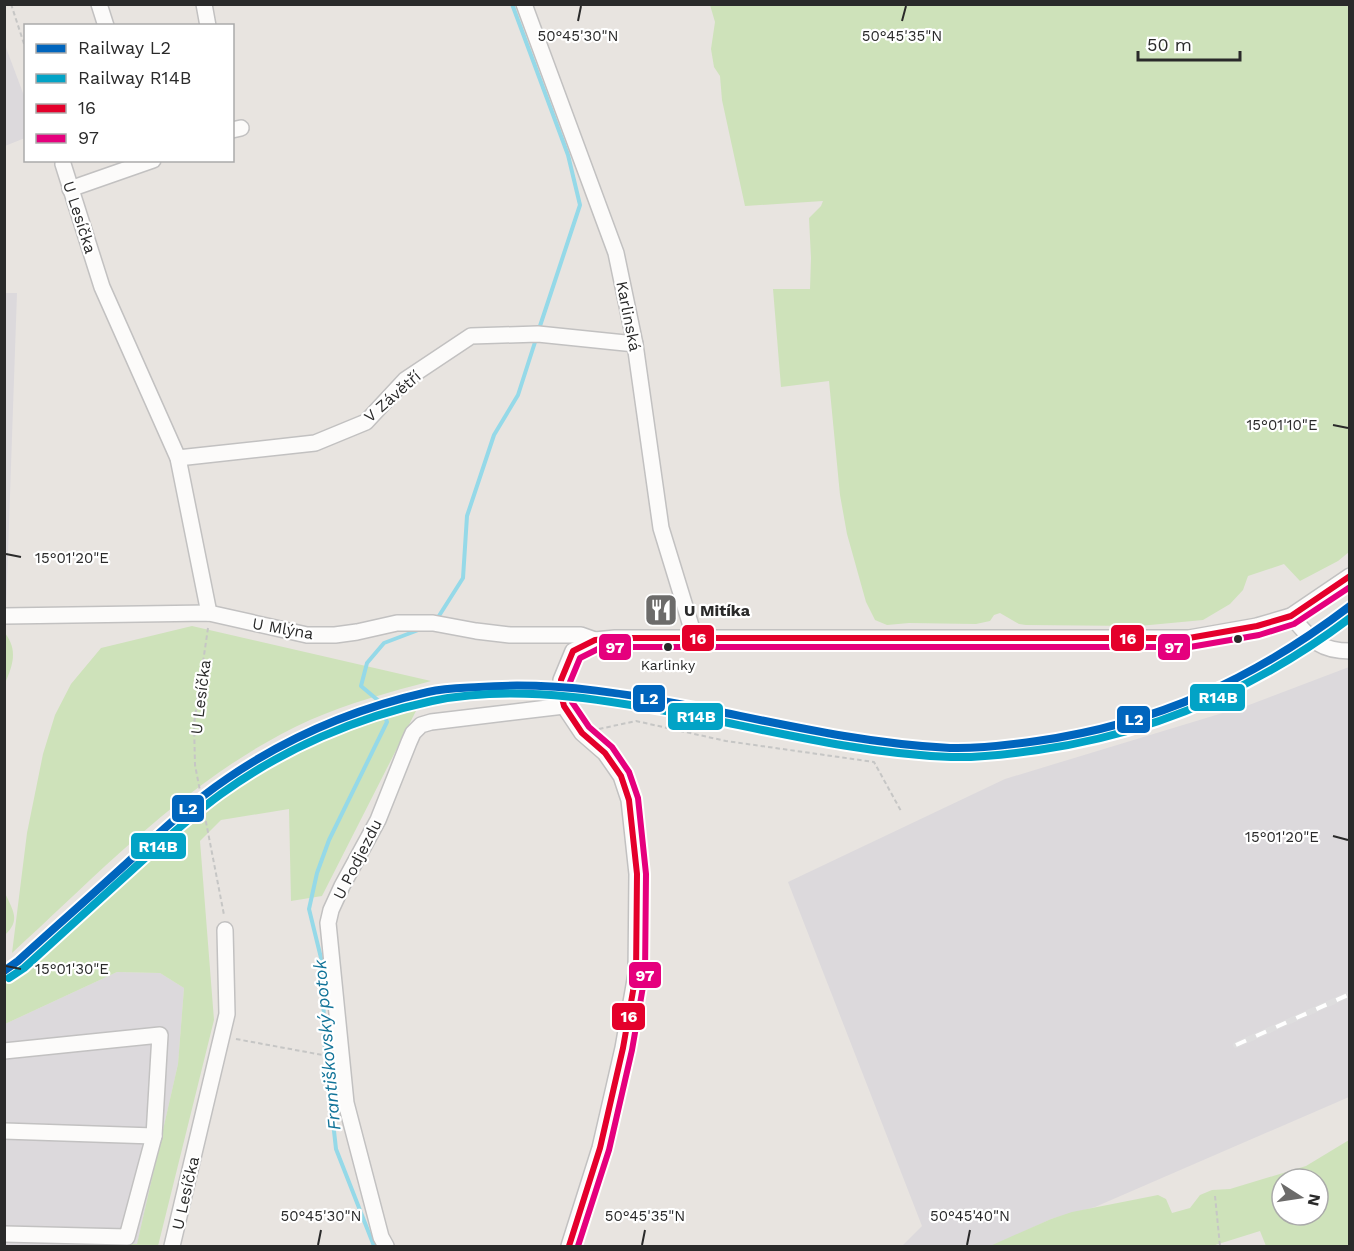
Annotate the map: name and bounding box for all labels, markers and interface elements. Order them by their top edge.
legend [24,24,234,162]
scale bar [1138,24,1240,62]
text: 50°45'30"N [537,27,619,45]
text: 50°45'35"N [862,27,942,45]
text: 50 m [1147,34,1192,55]
text: Railway L2 [78,37,171,58]
text: Railway R14B [78,67,191,88]
text: 16 [78,97,96,118]
text: 97 [78,127,99,148]
street label: U Lesíčka [59,179,100,256]
street label: Karlinská [612,279,645,353]
street label: V Závětří [360,367,425,426]
text: 15°01'10"E [1247,416,1317,434]
text: 15°01'20"E [35,549,109,567]
restaurant icon: U Mitíka [643,592,679,628]
place label: U Mitíka [684,601,751,620]
street label: U Mlýna [251,614,315,643]
line badge: 16 [681,624,715,652]
line badge: 16 [1110,624,1145,652]
text: 16 [690,629,707,648]
text: 16 [1120,629,1137,648]
line badge: 97 [598,633,632,661]
line badge: 97 [1157,633,1191,661]
unlabelled marker [1232,633,1244,645]
text: 97 [605,638,625,657]
text: 97 [1164,638,1184,657]
marker: Karlinky [662,641,674,653]
place label: Karlinky [641,657,696,673]
street label: U Lesíčka [186,659,214,735]
line badge: R14B [1189,683,1246,712]
line badge: L2 [632,684,666,713]
text: R14B [1198,688,1238,707]
text: L2 [639,689,659,708]
line badge: R14B [667,702,724,731]
line badge: L2 [1116,705,1151,734]
text: R14B [676,707,716,726]
text: L2 [1124,710,1144,729]
line badge: L2 [171,794,205,823]
text: L2 [178,799,198,818]
street label: U Podjezdu [329,816,386,903]
text: 15°01'20"E [1245,828,1319,846]
line badge: R14B [130,832,187,860]
text: R14B [138,837,178,856]
water label: Františkovský potok [308,958,344,1131]
text: 15°01'30"E [35,960,109,978]
line badge: 97 [628,961,662,989]
text: 97 [635,966,655,985]
line badge: 16 [611,1002,646,1031]
text: 16 [621,1007,638,1026]
street label: U Lesíčka [168,1154,203,1232]
north arrow [1270,1167,1330,1227]
text: N [1304,1192,1325,1208]
text: 50°45'30"N [280,1207,362,1225]
text: 50°45'35"N [605,1207,685,1225]
text: 50°45'40"N [930,1207,1010,1225]

